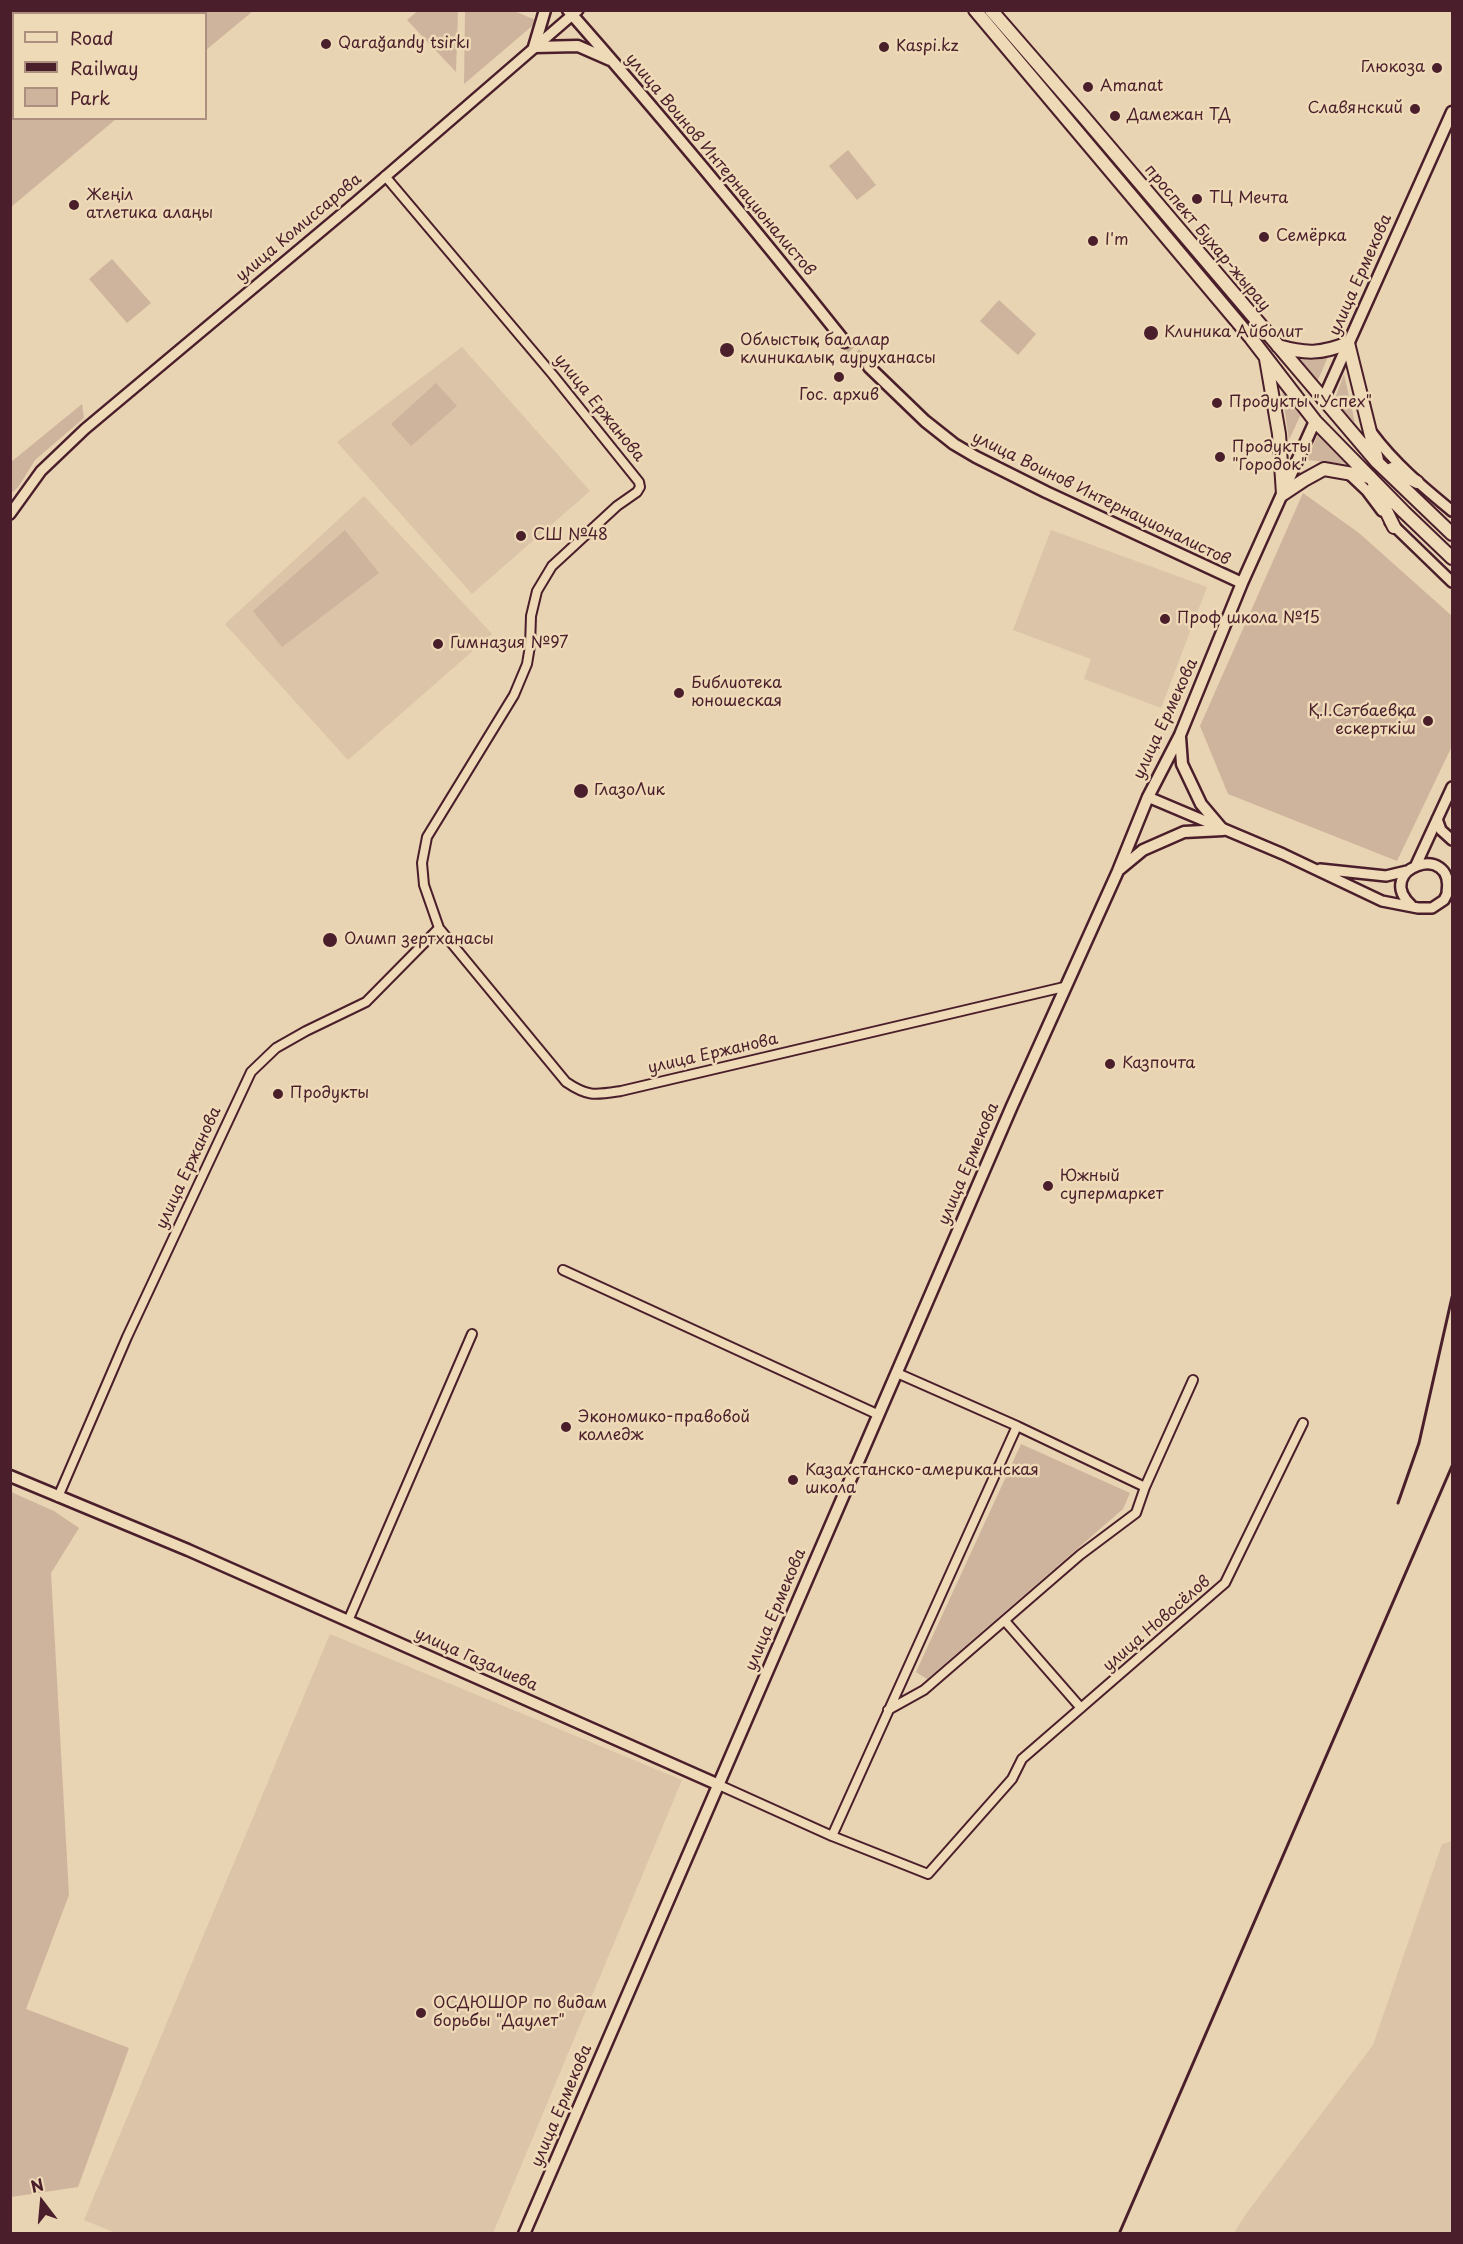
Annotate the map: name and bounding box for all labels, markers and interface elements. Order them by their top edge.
legend [12,12,207,120]
text: Road [70,24,114,51]
place label: Qarağandy tsirkı [338,34,470,54]
marker: Qarağandy tsirkı [319,37,333,51]
place label: Kaspi.kz [896,37,959,57]
marker: Kaspi.kz [877,40,891,54]
street label: улица Воинов Интернационалистов [621,50,819,280]
text: Railway [70,54,138,81]
place label: Глюкоза [1361,58,1425,78]
marker: Глюкоза [1430,61,1444,75]
place label: Amanat [1100,77,1163,97]
marker: Amanat [1081,80,1095,94]
text: Park [70,84,110,111]
place label: Славянский [1308,99,1403,119]
marker: Славянский [1408,102,1422,116]
place label: Дамежан ТД [1127,106,1231,126]
marker: Дамежан ТД [1108,109,1122,123]
street label: проспект Бухар-жырау [1140,161,1274,315]
street label: улица Комиссарова [232,170,366,286]
place label: Жеңіл атлетика алаңы [86,186,213,224]
place label: ТЦ Мечта [1209,189,1288,209]
marker: ТЦ Мечта [1190,192,1204,206]
marker: Жеңіл атлетика алаңы [67,198,81,212]
street label: улица Ермекова [1326,211,1396,339]
place label: Семёрка [1276,227,1346,247]
marker: Семёрка [1257,230,1271,244]
place label: I'm [1105,231,1129,251]
marker: I'm [1086,234,1100,248]
place label: Клиника Айболит [1164,323,1303,343]
marker: Клиника Айболит [1142,324,1160,342]
place label: Облыстық балалар клиникалық ауруханасы [740,331,936,369]
marker: Облыстық балалар клиникалық ауруханасы [718,341,736,359]
street label: улица Ержанова [550,350,648,466]
marker: Гос. архив [832,370,846,384]
place label: Гос. архив [799,386,879,406]
place label: Продукты "Успех" [1229,393,1372,413]
marker: Продукты "Успех" [1210,396,1224,410]
street label: улица Воинов Интернационалистов [969,428,1233,570]
place label: Продукты "Городок" [1232,438,1311,476]
marker: Продукты "Городок" [1213,450,1227,464]
place label: СШ №48 [533,526,608,546]
marker: СШ №48 [514,529,528,543]
place label: Проф школа №15 [1177,609,1320,629]
marker: Проф школа №15 [1158,612,1172,626]
place label: Гимназия №97 [450,634,568,654]
marker: Гимназия №97 [431,637,445,651]
street label: улица Ермекова [1130,656,1202,782]
place label: Библиотека юношеская [691,674,782,712]
marker: Библиотека юношеская [672,686,686,700]
place label: Қ.І.Сәтбаевқа ескерткіш [1309,702,1416,740]
marker: Қ.І.Сәтбаевқа ескерткіш [1421,714,1435,728]
place label: ГлазоЛик [594,781,665,801]
marker: ГлазоЛик [572,782,590,800]
place label: Олимп зертханасы [344,930,494,950]
marker: Олимп зертханасы [321,931,339,949]
street label: улица Ержанова [646,1030,780,1078]
place label: Казпочта [1122,1054,1195,1074]
marker: Казпочта [1103,1057,1117,1071]
place label: Продукты [290,1084,369,1104]
marker: Продукты [271,1087,285,1101]
street label: улица Ермекова [935,1100,1003,1228]
street label: улица Ержанова [152,1104,226,1232]
place label: Южный супермаркет [1060,1167,1163,1205]
marker: Южный супермаркет [1041,1179,1055,1193]
place label: Экономико-правовой колледж [578,1408,750,1446]
marker: Экономико-правовой колледж [559,1420,573,1434]
place label: Казахстанско-американская школа [805,1461,1039,1499]
marker: Казахстанско-американская школа [786,1473,800,1487]
street label: улица Ермекова [742,1546,810,1674]
street label: улица Новосёлов [1099,1572,1215,1676]
street label: улица Газалиева [412,1624,540,1696]
place label: ОСДЮШОР по видам борьбы "Даулет" [433,1994,607,2032]
marker: ОСДЮШОР по видам борьбы "Даулет" [414,2006,428,2020]
street label: улица Ермекова [528,2042,596,2170]
text: N [28,2171,46,2198]
north arrow [12,2172,72,2232]

